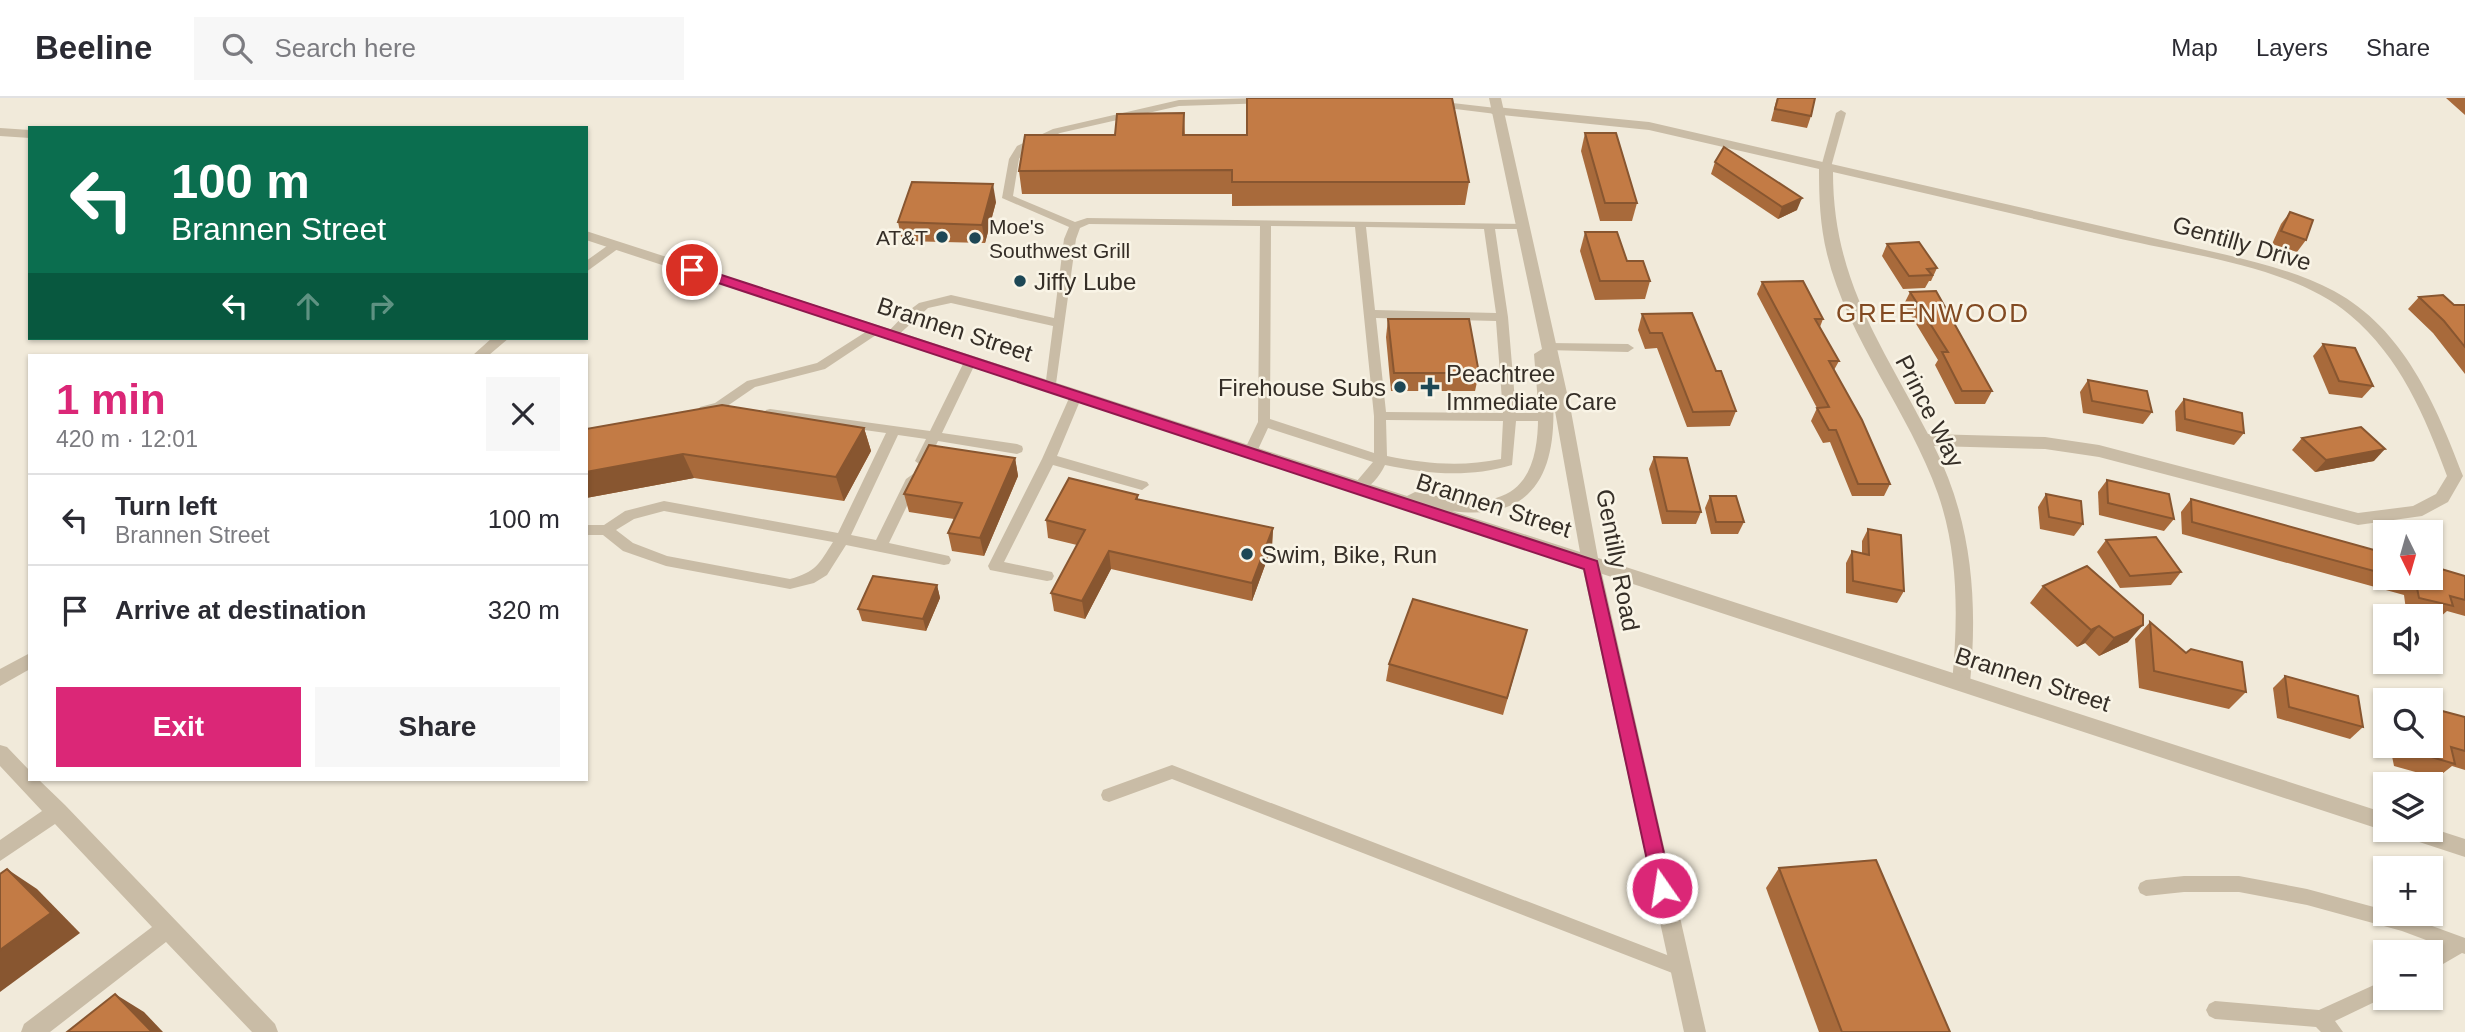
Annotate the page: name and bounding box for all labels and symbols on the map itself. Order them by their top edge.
street label: Gentilly Drive [2170,210,2314,276]
place label: Moe's Southwest Grill [989,215,1130,262]
place label: AT&T [876,226,928,249]
marker: AT&T [934,229,950,245]
marker: Moe's Southwest Grill [967,230,983,246]
pin [662,240,722,300]
place label: Jiffy Lube [1034,268,1136,295]
marker: Jiffy Lube [1012,273,1028,289]
street label: Brannen Street [874,291,1036,367]
district label: GREENWOOD [1836,298,2030,328]
street label: Prince Way [1890,351,1970,471]
place label: Peachtree Immediate Care [1446,360,1617,415]
place label: Firehouse Subs [1218,374,1386,401]
marker: Peachtree Immediate Care [1420,377,1440,397]
marker: Firehouse Subs [1392,379,1408,395]
street label: Brannen Street [1413,467,1575,543]
street label: Gentilly Road [1591,487,1645,633]
north arrow [2373,520,2443,590]
place label: Swim, Bike, Run [1261,541,1437,568]
marker: Swim, Bike, Run [1239,546,1255,562]
street label: Brannen Street [1952,641,2114,717]
position arrow [1625,851,1699,925]

